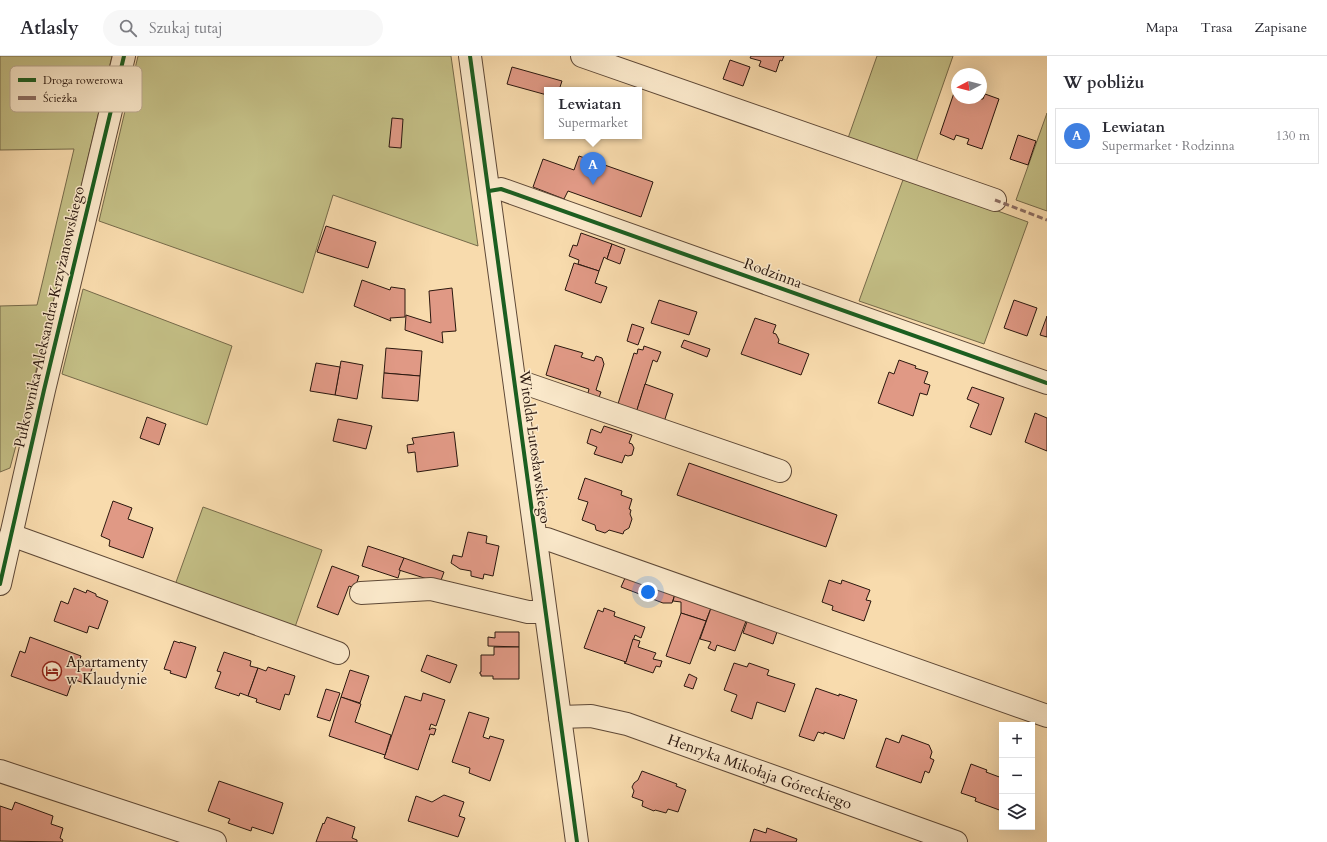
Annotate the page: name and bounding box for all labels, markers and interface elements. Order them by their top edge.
search box [103,10,383,46]
text: Atlasly [20,15,79,41]
icon: search [117,17,139,39]
text: Szukaj tutaj [149,18,223,38]
text: Mapa [1146,18,1178,37]
text: Trasa [1200,18,1233,37]
text: Zapisane [1255,18,1307,37]
legend [10,66,142,112]
north arrow [951,68,987,104]
text: W pobliżu [1063,71,1144,94]
text: Droga rowerowa [43,73,123,88]
popup [544,87,642,139]
text: Ścieżka [43,91,77,106]
text: Lewiatan [558,94,621,114]
text: Supermarket [558,114,628,132]
text: Lewiatan [1102,117,1165,137]
text: A [1072,127,1082,145]
text: 130 m [1276,127,1310,145]
text: Supermarket · Rodzinna [1102,137,1235,155]
pin: A [580,152,606,185]
street label: Pułkownika Aleksandra Krzyżanowskiego [9,184,89,450]
street label: Rodzinna [741,253,806,293]
street label: Witolda Lutosławskiego [514,368,556,525]
your location [638,582,658,602]
place label: Apartamenty w Klaudynie [66,652,149,689]
hotel icon: Apartamenty w Klaudynie [41,660,63,682]
map controls [999,722,1035,830]
button: + [999,722,1035,758]
street label: Henryka Mikołaja Góreckiego [665,729,855,814]
button: − [999,758,1035,794]
button: layers [999,794,1035,830]

